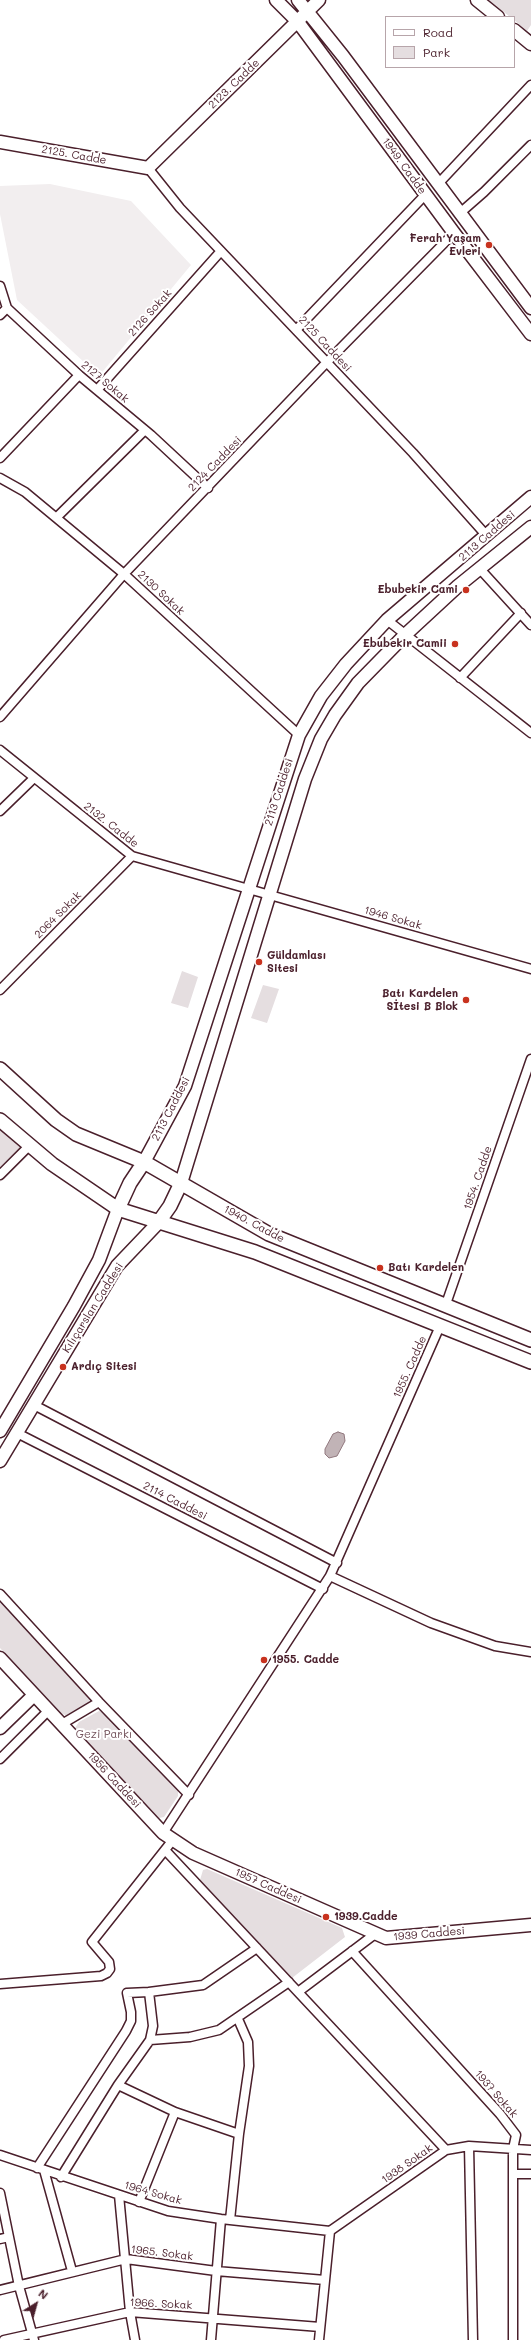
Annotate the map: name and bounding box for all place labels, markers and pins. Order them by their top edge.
place label: Ferah Yaşam Evleri [410,232,481,258]
marker: Ferah Yaşam Evleri [484,240,494,250]
place label: Ebubekir Cami [377,583,458,597]
marker: Ebubekir Cami [461,585,471,595]
place label: Ebubekir Camii [363,637,447,651]
marker: Ebubekir Camii [450,639,460,649]
place label: Güldamlası Sitesi [267,949,326,975]
marker: Güldamlası Sitesi [254,957,264,967]
place label: Batı Kardelen Sİtesi B Blok [382,987,458,1013]
marker: Batı Kardelen Sİtesi B Blok [461,995,471,1005]
place label: Batı Kardelen [388,1261,464,1275]
marker: Batı Kardelen [375,1263,385,1273]
place label: Ardıç Sitesi [71,1360,137,1374]
marker: Ardıç Sitesi [58,1362,68,1372]
place label: 1955. Cadde [272,1653,339,1667]
marker: 1955. Cadde [259,1655,269,1665]
place label: 1939.Cadde [334,1910,397,1924]
marker: 1939.Cadde [321,1912,331,1922]

